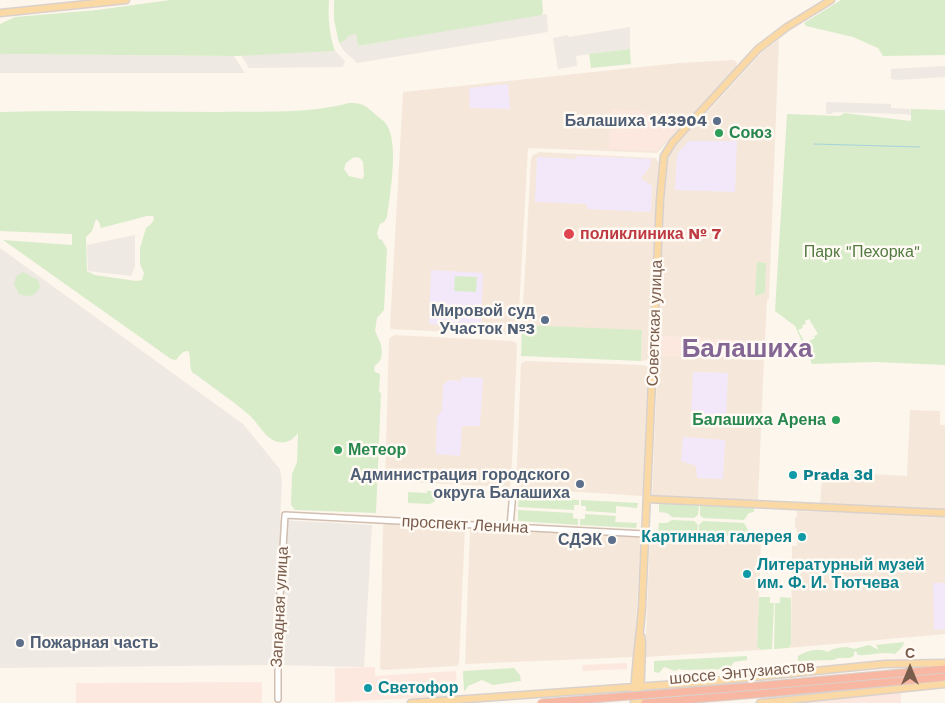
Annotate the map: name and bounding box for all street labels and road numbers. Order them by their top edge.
street label: Советская улица [643,259,667,387]
street label: проспект Ленина [401,512,529,538]
street label: Западная улица [267,546,293,668]
street label: шоссе Энтузиастов [669,657,815,689]

